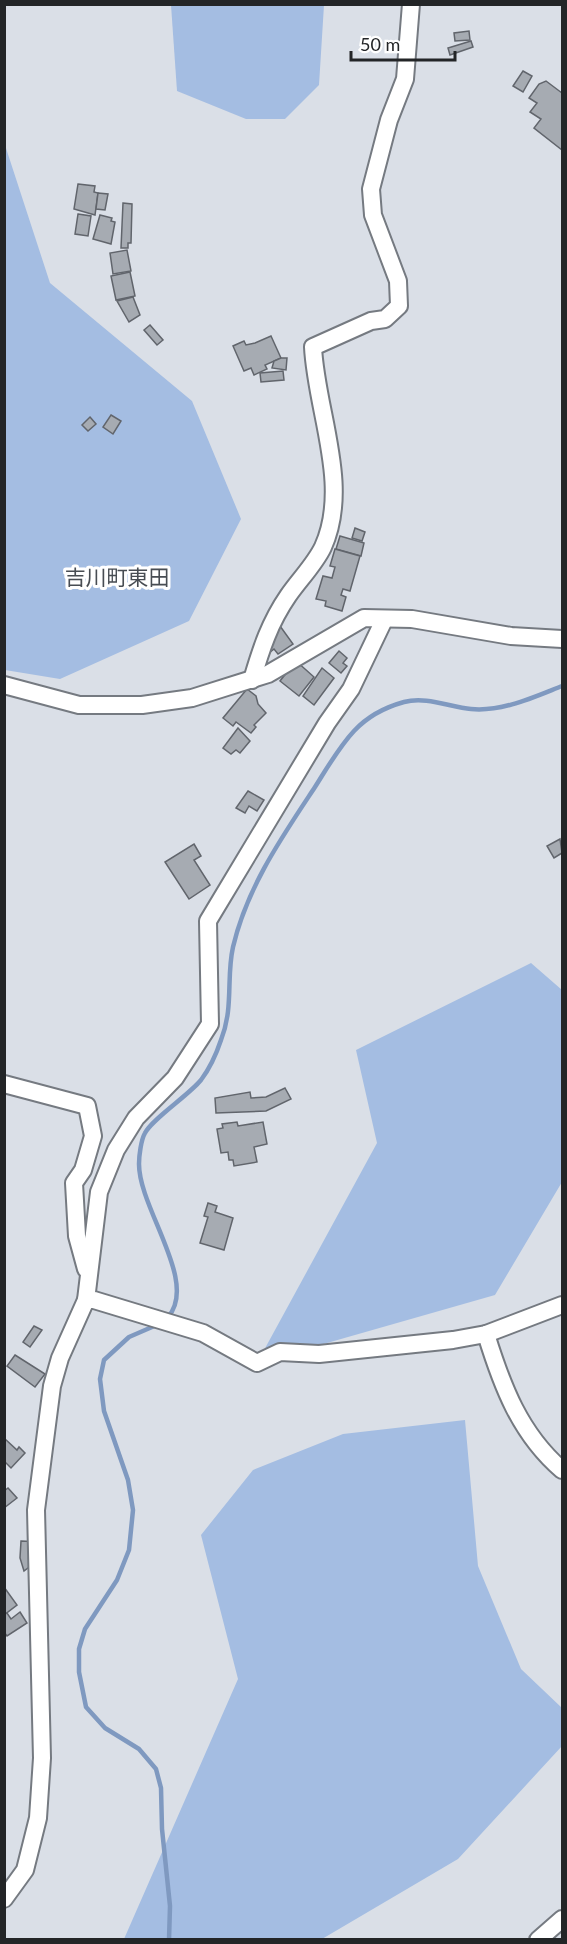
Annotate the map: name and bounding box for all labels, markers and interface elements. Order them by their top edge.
scale bar [351,24,454,62]
text: 50 m [360,33,400,55]
district label: 吉川町東田 [65,564,170,589]

